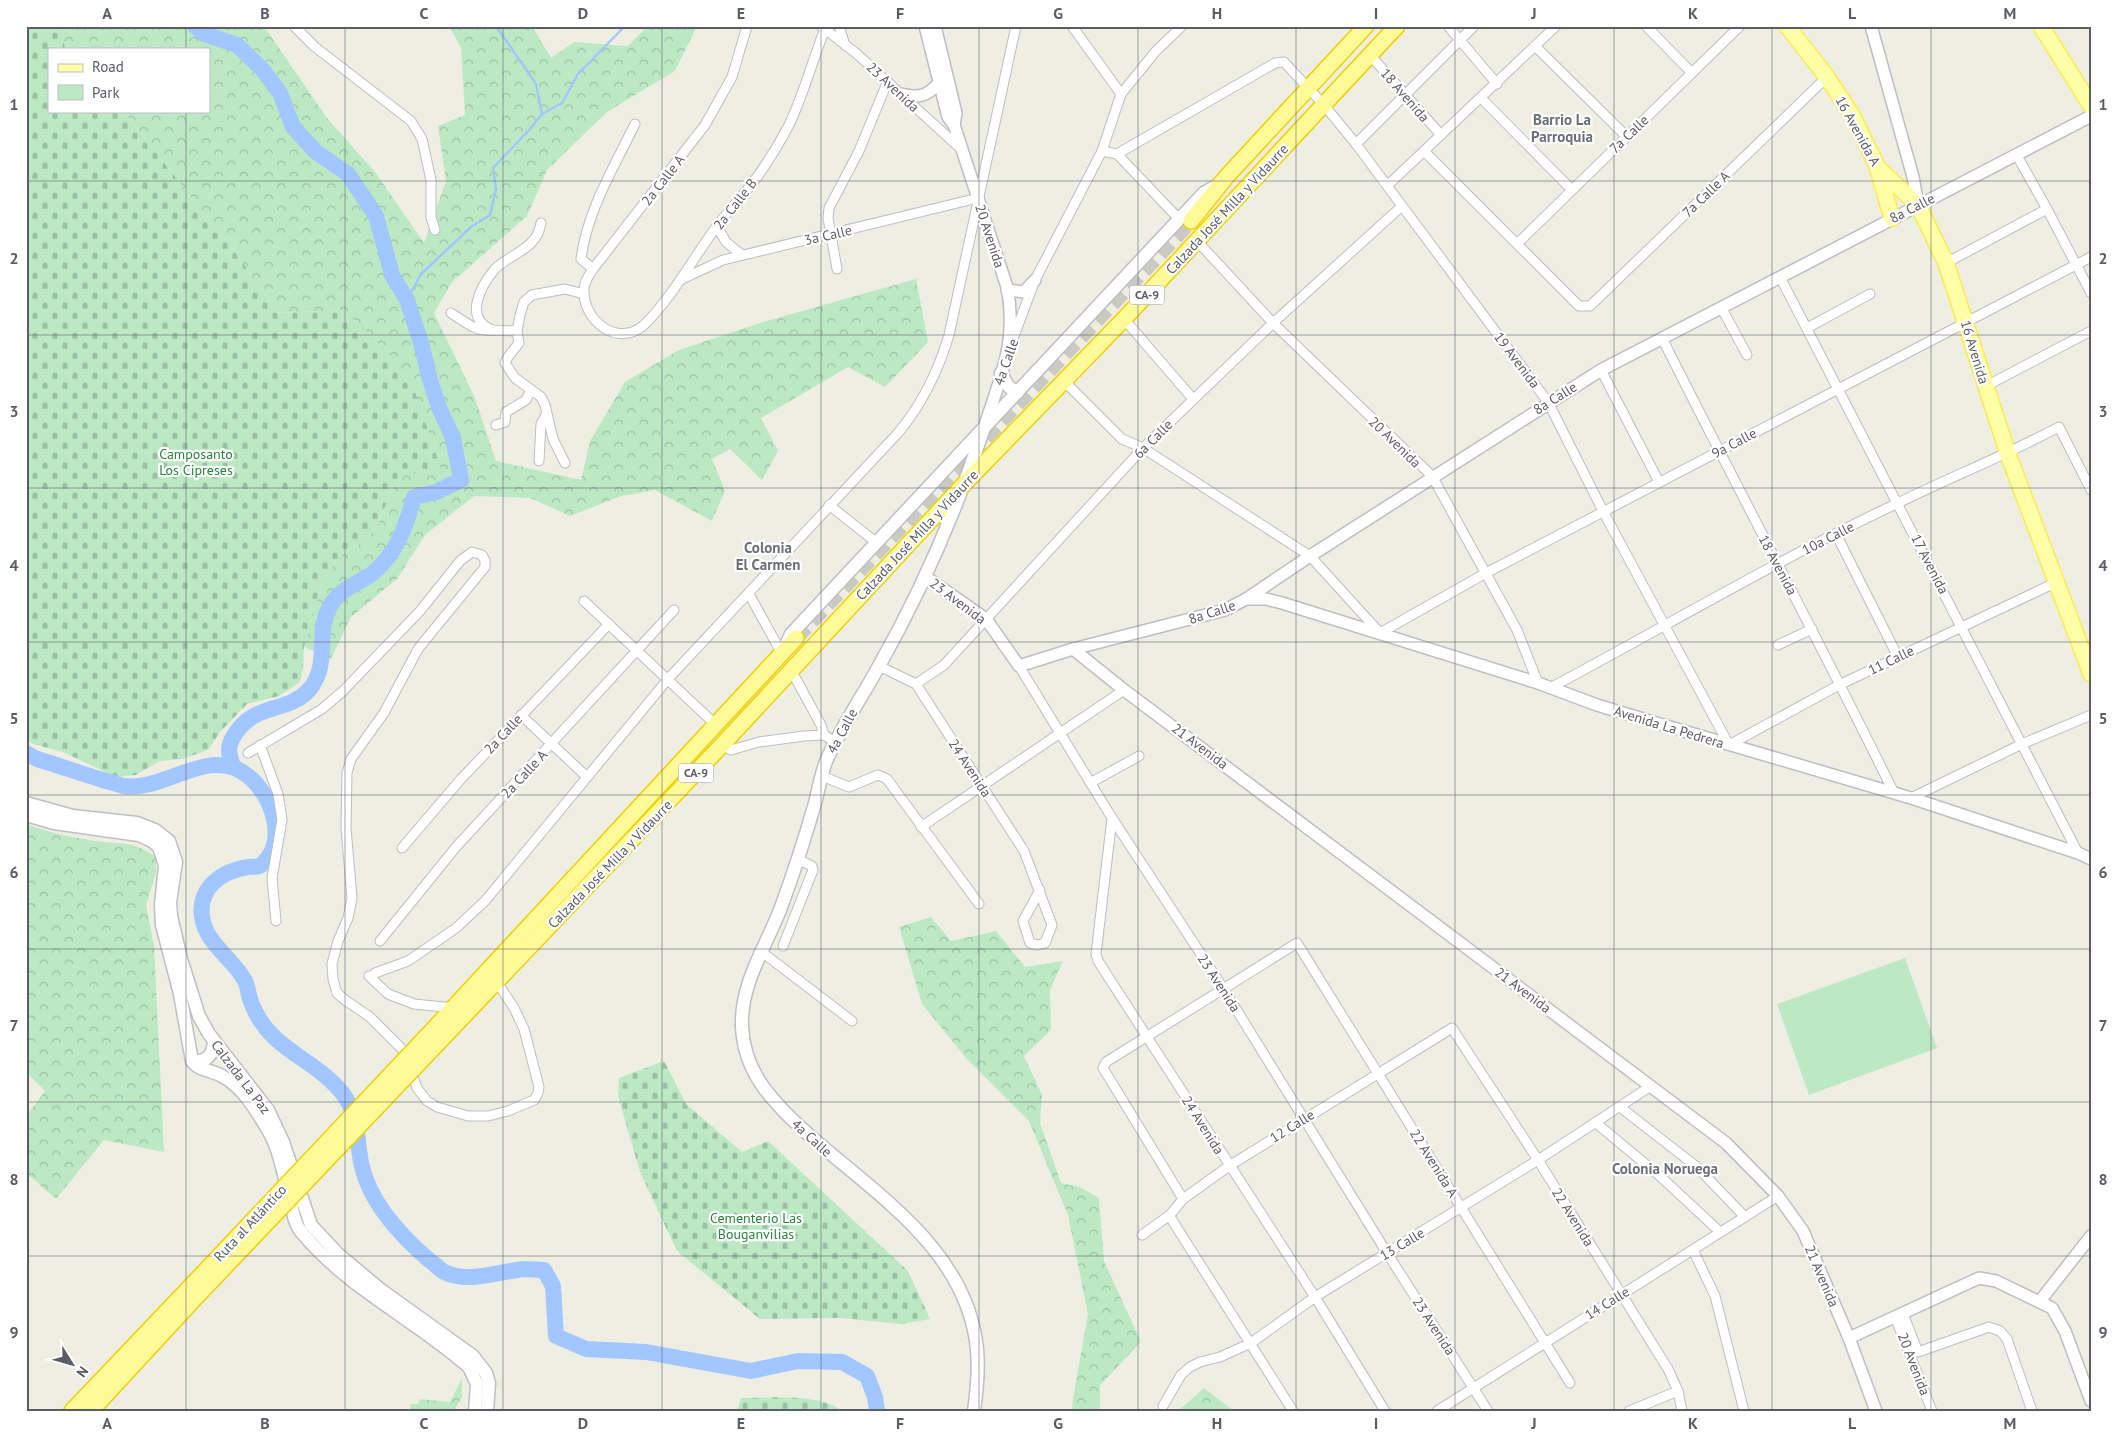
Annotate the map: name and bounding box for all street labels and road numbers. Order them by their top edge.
street label: 23 Avenida [863,58,923,116]
street label: 18 Avenida [1377,64,1433,126]
street label: 16 Avenida A [1831,93,1885,170]
street label: 7a Calle [1606,111,1652,157]
street label: Calzada José Milla y Vidaurre [1162,140,1292,278]
street label: 2a Calle A [638,150,689,209]
street label: 7a Calle A [1678,166,1734,221]
street label: 2a Calle B [709,175,761,233]
street label: 8a Calle [1886,189,1938,227]
street label: 20 Avenida [971,202,1009,270]
street label: 3a Calle [802,221,854,249]
road number: CA-9 [1130,286,1164,304]
street label: 16 Avenida [1957,318,1993,386]
street label: 19 Avenida [1490,328,1544,392]
street label: 4a Calle [990,336,1022,388]
street label: 8a Calle [1530,378,1580,418]
street label: 20 Avenida [1365,413,1425,471]
street label: 6a Calle [1130,416,1176,462]
street label: 9a Calle [1708,424,1760,462]
street label: Calzada José Milla y Vidaurre [852,466,982,604]
street label: 10a Calle [1799,517,1857,559]
street label: 17 Avenida [1907,531,1953,597]
street label: 18 Avenida [1755,532,1801,598]
street label: 23 Avenida [926,574,990,628]
street label: 8a Calle [1186,596,1238,628]
street label: 11 Calle [1865,641,1917,679]
street label: Avenida La Pedrera [1612,702,1726,752]
street label: 4a Calle [823,705,861,757]
street label: 2a Calle [480,710,526,758]
street label: 21 Avenida [1168,719,1232,773]
street label: 24 Avenida [945,735,996,801]
street label: 2a Calle A [497,745,552,802]
road number: CA-9 [678,764,714,782]
street label: Calzada José Milla y Vidaurre [544,796,676,932]
street label: 23 Avenida [1194,950,1245,1016]
street label: 21 Avenida [1491,963,1555,1017]
street label: Calzada La Paz [207,1036,275,1118]
street label: 24 Avenida [1178,1092,1228,1158]
street label: 12 Calle [1266,1105,1318,1147]
street label: 4a Calle [788,1115,836,1161]
street label: 22 Avenida A [1406,1125,1463,1201]
street label: Ruta al Atlántico [210,1181,290,1265]
street label: 22 Avenida [1548,1184,1598,1250]
street label: 13 Calle [1376,1224,1428,1264]
street label: 21 Avenida [1801,1242,1843,1310]
street label: 14 Calle [1581,1282,1633,1324]
street label: 23 Avenida [1409,1293,1460,1359]
street label: 20 Avenida [1894,1330,1934,1398]

